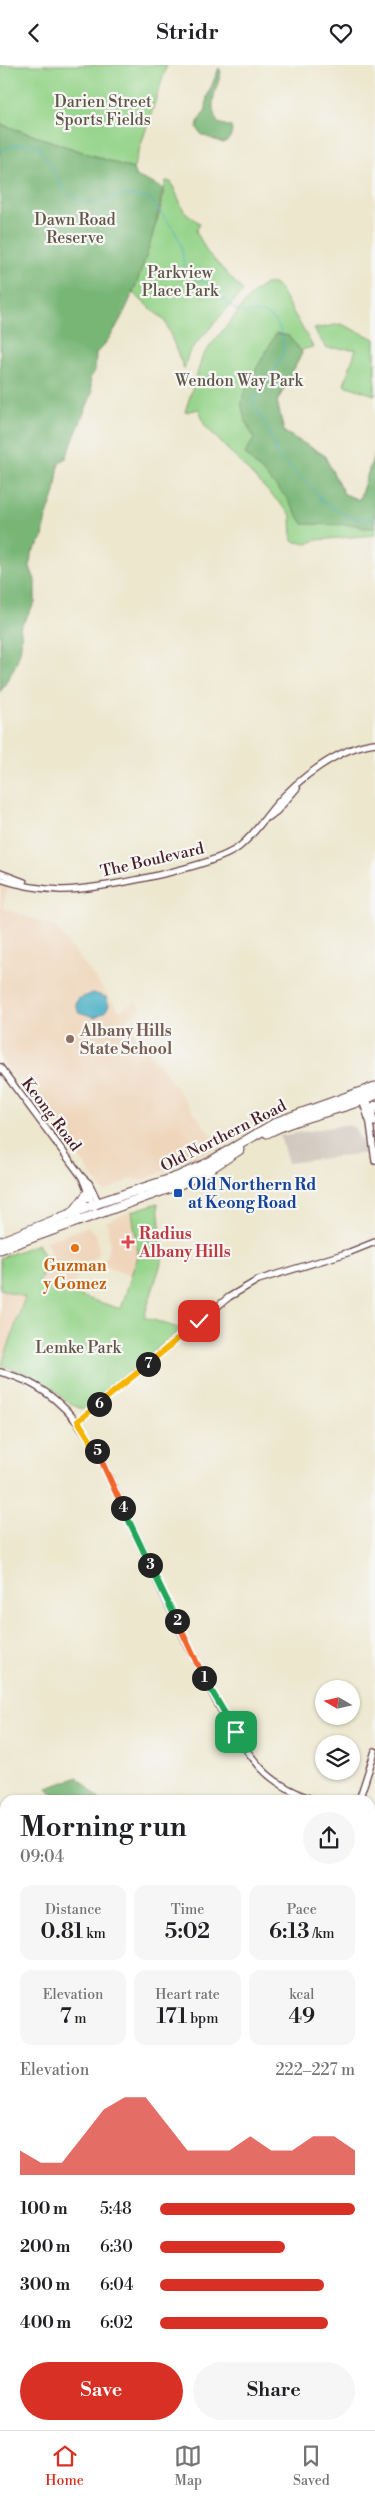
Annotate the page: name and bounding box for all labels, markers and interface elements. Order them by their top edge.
icon: back [20,19,48,47]
text: Stridr [156,19,219,46]
icon: heart [327,19,355,47]
park label: Darien Street Sports Fields [54,92,152,130]
park label: Dawn Road Reserve [34,210,116,248]
park label: Parkview Place Park [142,263,220,301]
park label: Wendon Way Park [174,371,305,391]
street label: The Boulevard [98,838,206,882]
place label: Albany Hills State School [79,1021,173,1059]
marker: Albany Hills State School [64,1033,76,1045]
street label: Keong Road [17,1074,85,1155]
street label: Old Northern Road [157,1096,290,1176]
place label: Old Northern Rd at Keong Road [188,1175,316,1213]
marker: Old Northern Rd at Keong Road [172,1187,184,1199]
place label: Radius Albany Hills [138,1224,231,1262]
marker: Radius Albany Hills [121,1235,135,1249]
marker: Guzman y Gomez [69,1242,81,1254]
place label: Guzman y Gomez [42,1256,107,1294]
pin [178,1300,220,1342]
icon: check [185,1307,213,1335]
park label: Lemke Park [35,1338,122,1358]
pin: 7 [136,1351,160,1377]
text: 7 [144,1355,153,1373]
pin: 6 [86,1391,112,1417]
text: 6 [95,1395,104,1413]
pin: 5 [84,1439,110,1463]
text: 5 [93,1442,102,1460]
pin: 4 [110,1495,136,1521]
text: 4 [119,1499,128,1517]
pin: 3 [138,1553,162,1577]
text: 3 [146,1556,155,1574]
pin: 2 [164,1609,190,1633]
text: 2 [173,1612,182,1630]
pin: 1 [192,1665,216,1691]
text: 1 [201,1669,208,1687]
north arrow [315,1680,360,1725]
map controls [315,1680,360,1780]
pin [215,1711,257,1753]
icon: arrive [222,1718,250,1746]
button: layers [315,1735,360,1780]
text: Morning run [20,1810,187,1845]
button: share [303,1812,355,1864]
text: 09:04 [20,1847,64,1867]
text: Distance [45,1901,101,1919]
text: Time [171,1901,204,1919]
text: Pace [287,1901,317,1919]
text: 0.81 [41,1919,83,1945]
text: 5:02 [165,1919,210,1945]
text: 6:13 [269,1919,310,1945]
text: km [83,1925,106,1943]
text: /km [310,1925,335,1943]
text: Elevation [43,1986,103,2004]
text: Heart rate [155,1986,220,2004]
text: kcal [289,1986,315,2004]
text: 7 [60,2004,71,2030]
text: 171 [156,2004,187,2030]
text: 49 [289,2004,315,2030]
text: m [71,2010,87,2028]
text: bpm [187,2010,218,2028]
text: Elevation [20,2060,89,2080]
text: 222–227 m [275,2060,355,2080]
text: 100 m [20,2199,68,2219]
text: 5:48 [100,2199,132,2219]
text: 200 m [20,2237,70,2257]
text: 6:30 [100,2237,133,2257]
text: 300 m [20,2275,70,2295]
text: 6:04 [100,2275,133,2295]
text: 400 m [20,2313,71,2333]
text: 6:02 [100,2313,133,2333]
button: Save [20,2362,183,2420]
button: Share [193,2362,355,2420]
tab: Home [45,2442,84,2490]
tab: Map [174,2442,202,2490]
tab: Saved [293,2442,330,2490]

